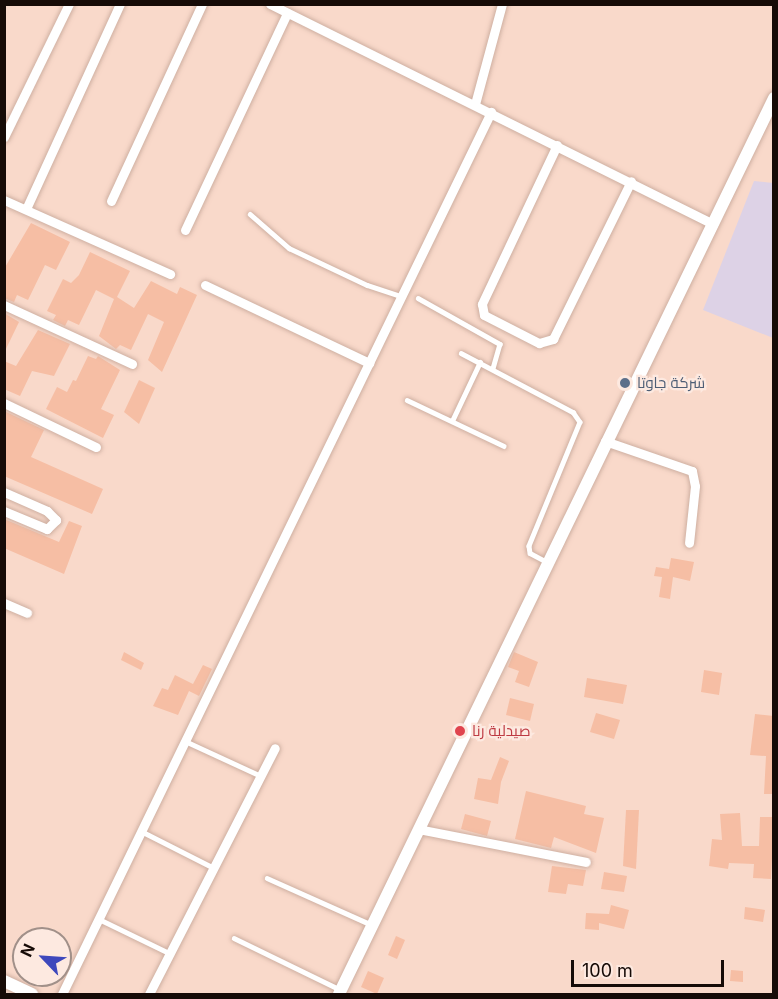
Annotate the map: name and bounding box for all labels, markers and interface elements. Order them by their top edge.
place label: شركة جاوتا [637,374,705,392]
marker: شركة جاوتا [618,376,632,390]
place label: صيدلية رنا [472,722,531,740]
marker: صيدلية رنا [453,724,467,738]
north arrow [12,927,72,987]
text: N [16,940,39,960]
scale bar [574,948,727,986]
text: 100 m [582,960,633,981]

